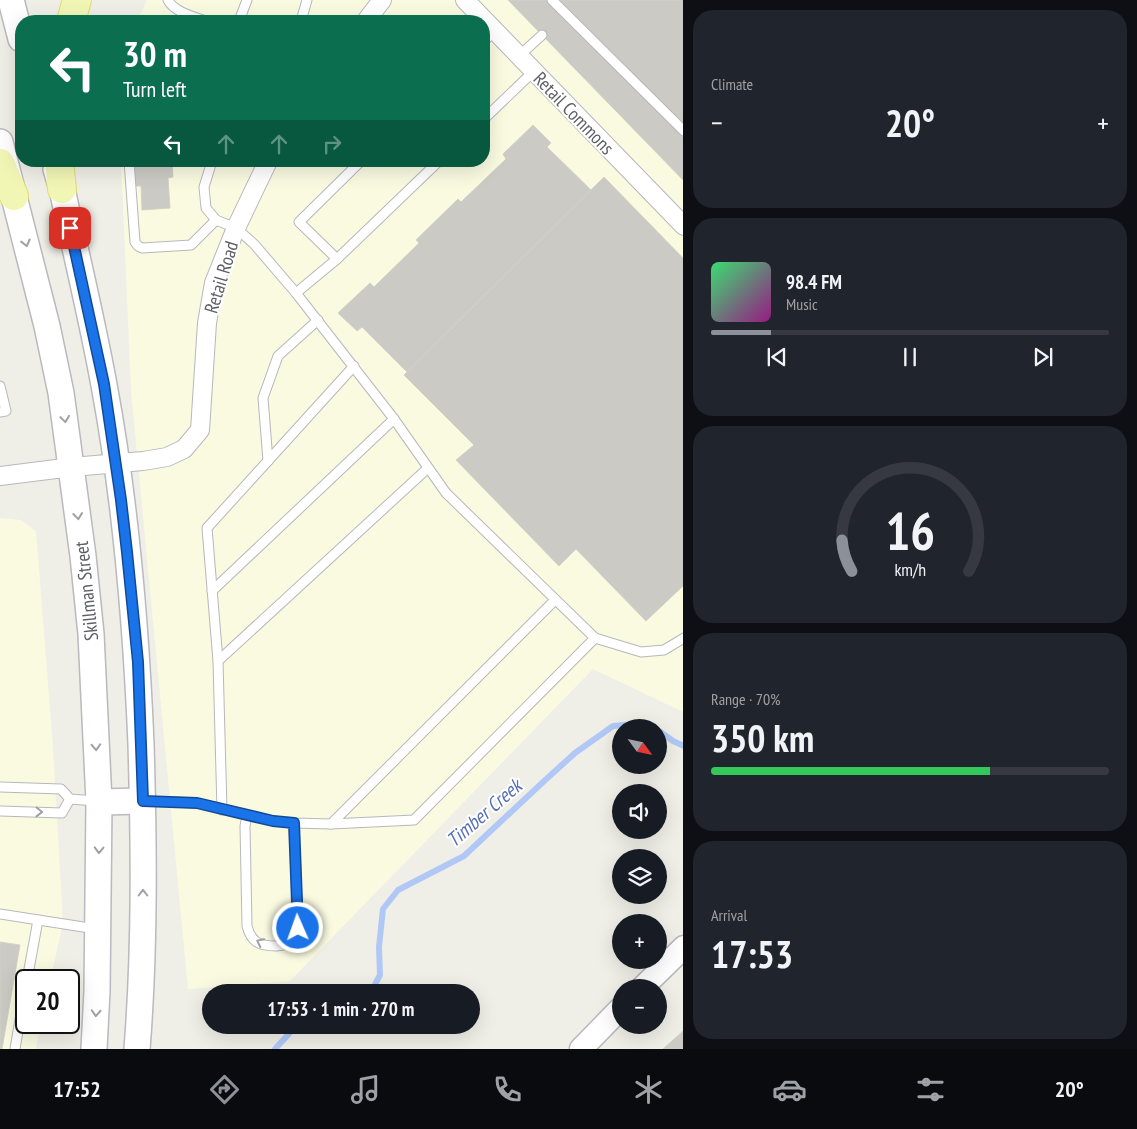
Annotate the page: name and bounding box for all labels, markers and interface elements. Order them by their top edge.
text: 30 m [123,31,187,77]
icon: left [40,35,105,100]
street label: Retail Commons [529,67,619,159]
text: Climate [711,74,753,94]
text: Turn left [123,75,187,103]
text: 20° [885,98,935,147]
text: − [711,104,723,141]
text: + [1097,104,1109,141]
icon: left [159,130,187,158]
icon: ahead [212,130,240,158]
icon: ahead [265,130,293,158]
icon: right [318,130,346,158]
pin [49,207,91,249]
icon: arrive [56,214,84,242]
street label: Retail Road [199,238,243,316]
one-way arrow [20,239,31,248]
text: 98.4 FM [786,270,842,294]
text: Music [786,294,818,314]
icon: previous [763,343,791,371]
icon: pause [896,343,924,371]
icon: next [1029,343,1057,371]
one-way arrow [59,415,70,423]
text: 16 [885,497,935,564]
one-way arrow [72,512,83,520]
street label: Skillman Street [69,539,103,642]
text: km/h [894,558,926,581]
text: Range · 70% [711,689,780,709]
text: 350 km [711,713,814,762]
north arrow [612,719,668,774]
map controls [612,719,667,1034]
one-way arrow [91,743,102,751]
water label: Timber Creek [441,772,529,853]
button: sound [612,784,667,839]
one-way arrow [36,807,43,817]
one-way arrow [94,847,104,855]
button: layers [612,849,667,904]
one-way arrow [138,888,148,896]
position arrow [271,901,323,953]
text: Arrival [711,905,747,925]
button: + [612,914,667,969]
text: 17:53 [711,929,793,978]
one-way arrow [256,938,265,948]
speed limit sign: 20 [15,969,80,1034]
button: − [612,979,667,1034]
text: 17:53 · 1 min · 270 m [268,997,414,1021]
one-way arrow [90,1009,101,1017]
icon: directions [207,1072,242,1107]
icon: music [348,1072,383,1107]
icon: phone [490,1072,525,1107]
icon: climate [631,1072,666,1107]
icon: car [772,1072,807,1107]
icon: filters [913,1072,948,1107]
text: 17:52 [53,1075,101,1103]
text: 20° [1055,1075,1084,1103]

